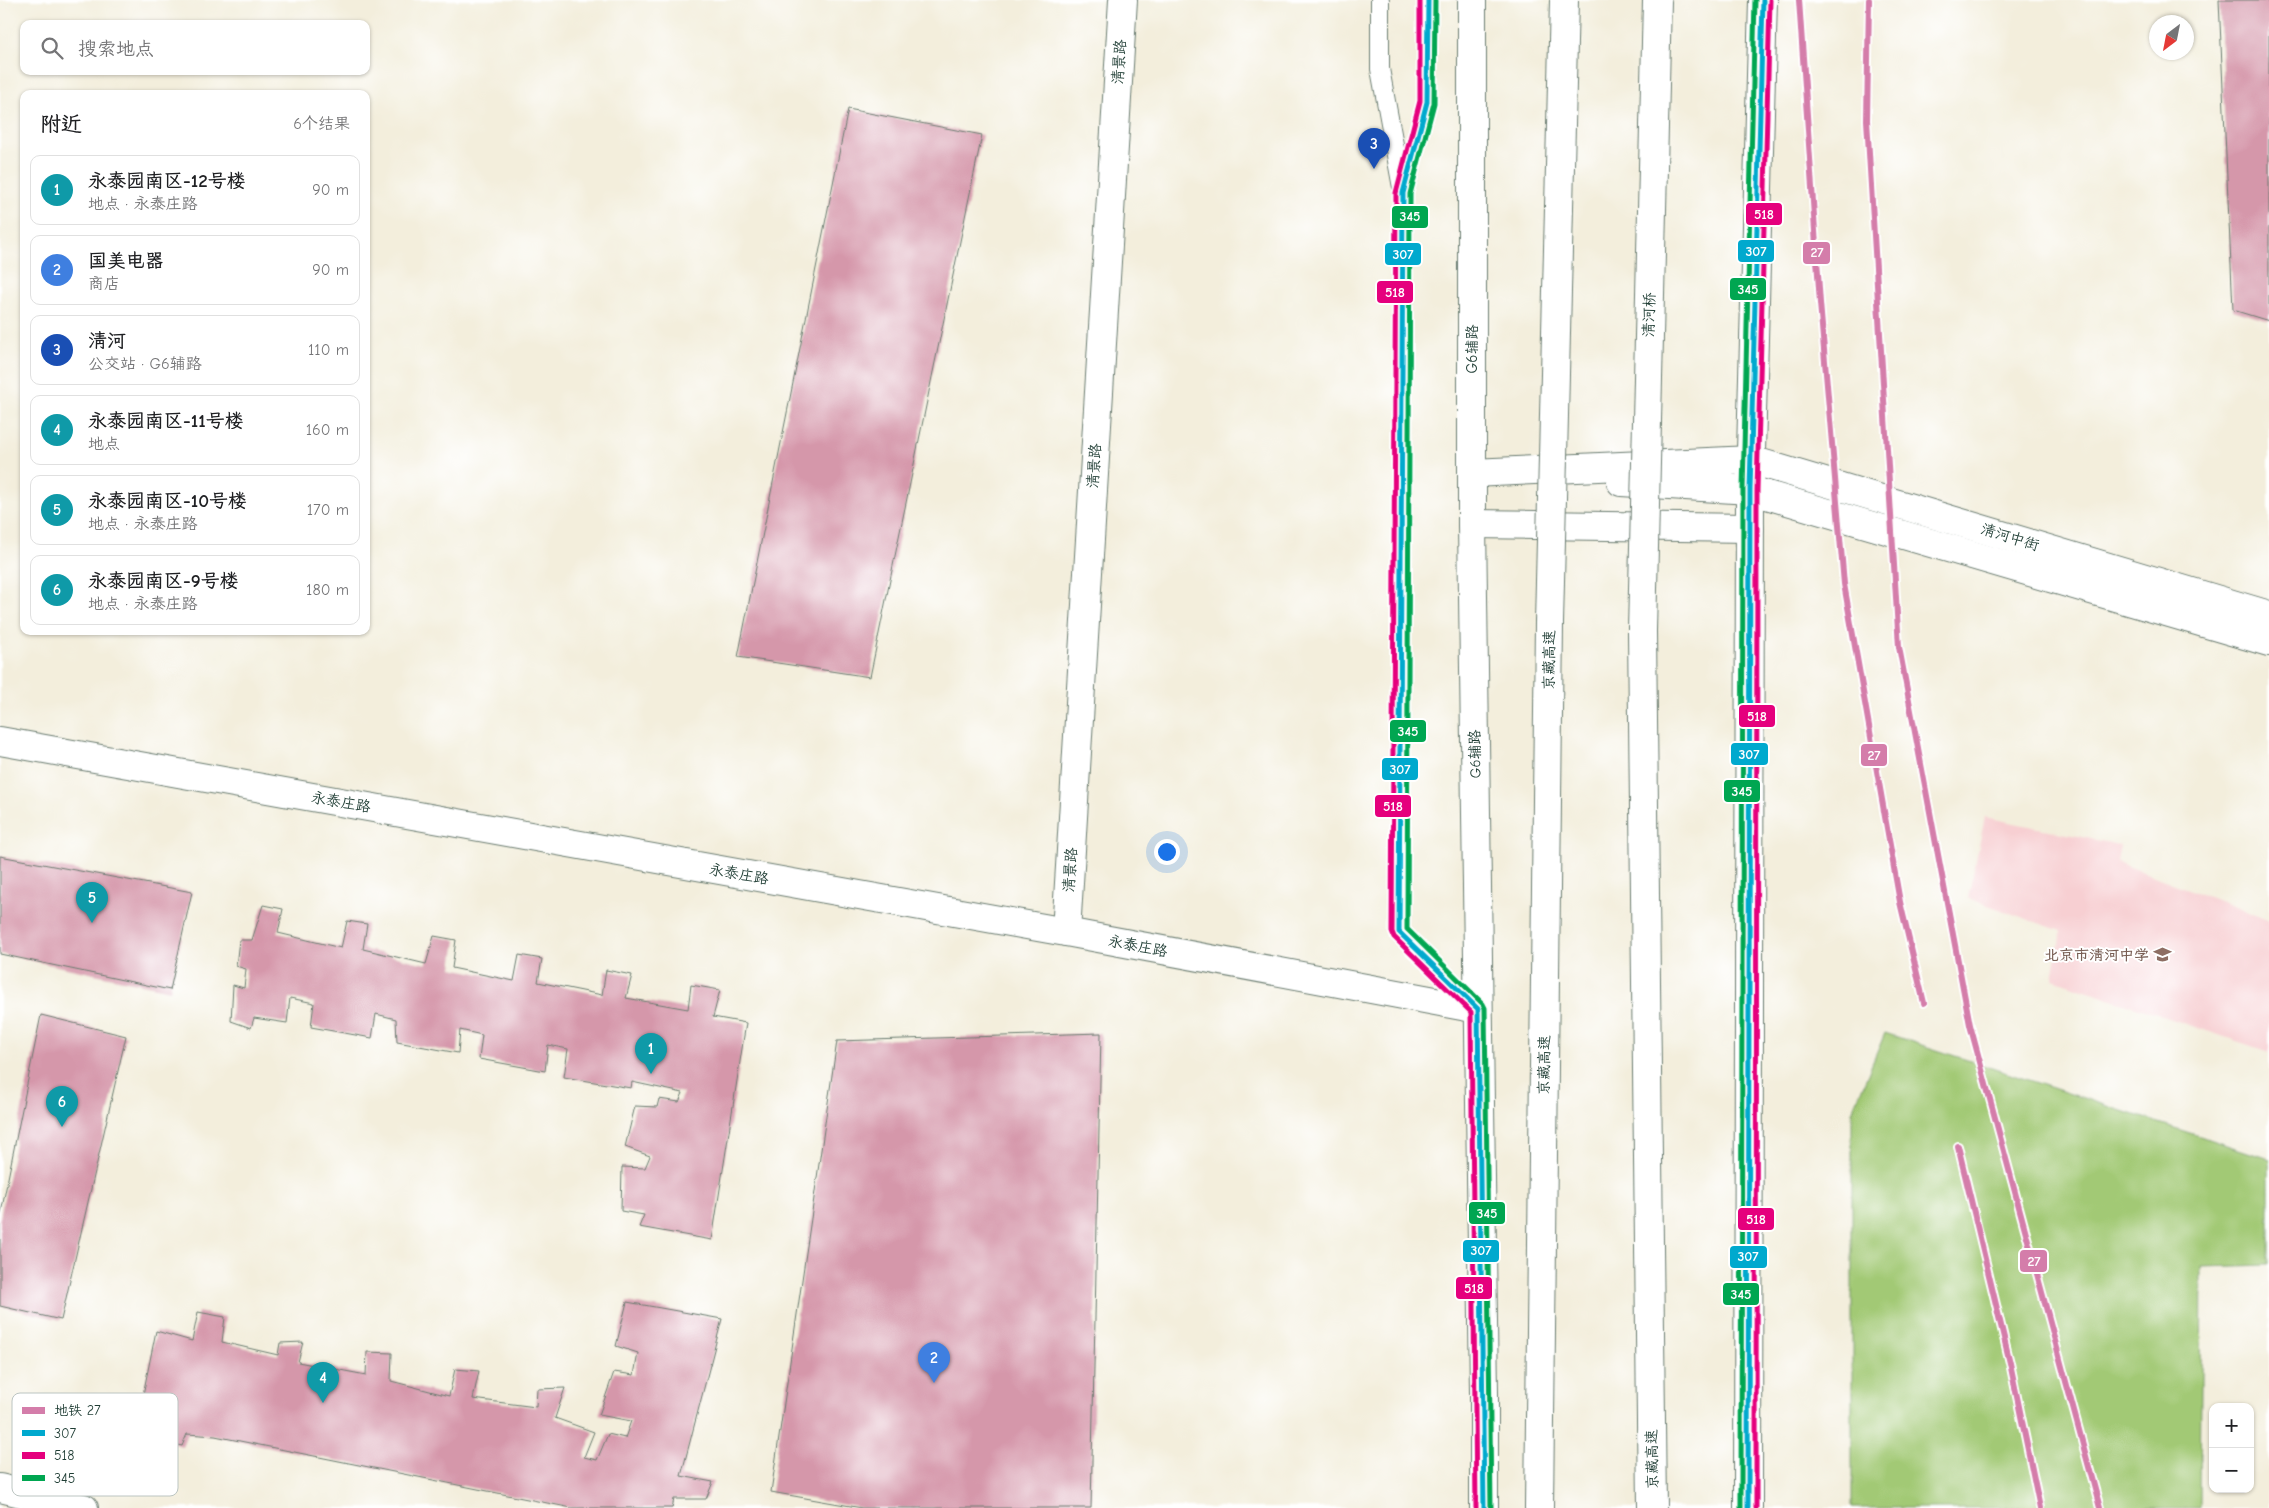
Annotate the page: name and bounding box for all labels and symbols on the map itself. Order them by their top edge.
north arrow [2149,15,2194,60]
street label: 清景路 [1108,39,1130,85]
pin: 3 [1358,128,1390,169]
line badge: 518 [1745,202,1783,226]
line badge: 345 [1391,205,1429,229]
text: 518 [1754,206,1774,223]
text: 345 [1400,208,1420,225]
line badge: 307 [1737,239,1775,263]
line badge: 27 [1802,241,1831,265]
line badge: 307 [1384,242,1422,266]
text: 307 [1745,243,1767,260]
text: 27 [1810,244,1824,261]
text: 307 [1392,246,1414,263]
line badge: 345 [1729,277,1767,301]
line badge: 518 [1376,280,1414,304]
text: 345 [1738,281,1758,298]
text: 518 [1385,284,1405,301]
street label: 清河桥 [1640,292,1658,338]
street label: G6辅路 [1463,325,1481,373]
street label: 清景路 [1083,443,1105,489]
street label: 清河中街 [1979,520,2041,554]
street label: 京藏高速 [1539,630,1559,690]
line badge: 518 [1738,704,1776,728]
text: 518 [1747,708,1767,725]
line badge: 345 [1389,719,1427,743]
text: 345 [1398,723,1418,740]
street label: G6辅路 [1466,729,1484,779]
line badge: 307 [1730,742,1769,766]
line badge: 27 [1860,743,1888,767]
text: 307 [1738,746,1760,763]
text: 27 [1867,747,1881,764]
line badge: 307 [1381,757,1419,781]
text: 307 [1389,761,1411,778]
line badge: 345 [1723,779,1761,803]
text: 345 [1732,783,1752,800]
street label: 永泰庄路 [310,788,372,816]
line badge: 518 [1374,794,1412,818]
text: 518 [1383,798,1403,815]
your location [1154,839,1180,865]
street label: 清景路 [1059,847,1081,893]
street label: 永泰庄路 [708,860,770,888]
pin: 5 [76,882,108,923]
street label: 永泰庄路 [1107,931,1169,961]
school or university icon: 北京市清河中学 [2153,945,2173,965]
place label: 北京市清河中学 [2044,946,2149,964]
pin: 1 [635,1033,667,1074]
street label: 京藏高速 [1534,1035,1554,1095]
pin: 6 [46,1086,78,1127]
line badge: 345 [1468,1201,1506,1225]
text: 345 [1477,1205,1497,1222]
line badge: 518 [1737,1207,1775,1231]
text: 518 [1746,1211,1766,1228]
line badge: 307 [1462,1239,1500,1263]
text: 307 [1470,1242,1492,1259]
line badge: 307 [1729,1245,1768,1269]
text: 307 [1737,1248,1759,1265]
line badge: 27 [2019,1249,2048,1273]
text: 27 [2027,1253,2041,1270]
line badge: 518 [1455,1276,1493,1300]
text: 518 [1464,1280,1484,1297]
line badge: 345 [1722,1282,1760,1306]
text: 345 [1731,1286,1751,1303]
pin: 2 [918,1342,950,1383]
pin: 4 [307,1362,339,1403]
legend [12,1393,178,1496]
text: 地铁 27 [54,1402,101,1419]
text: 307 [54,1425,77,1442]
street label: 京藏高速 [1642,1429,1662,1489]
text: 518 [54,1447,74,1464]
text: 345 [54,1470,75,1487]

